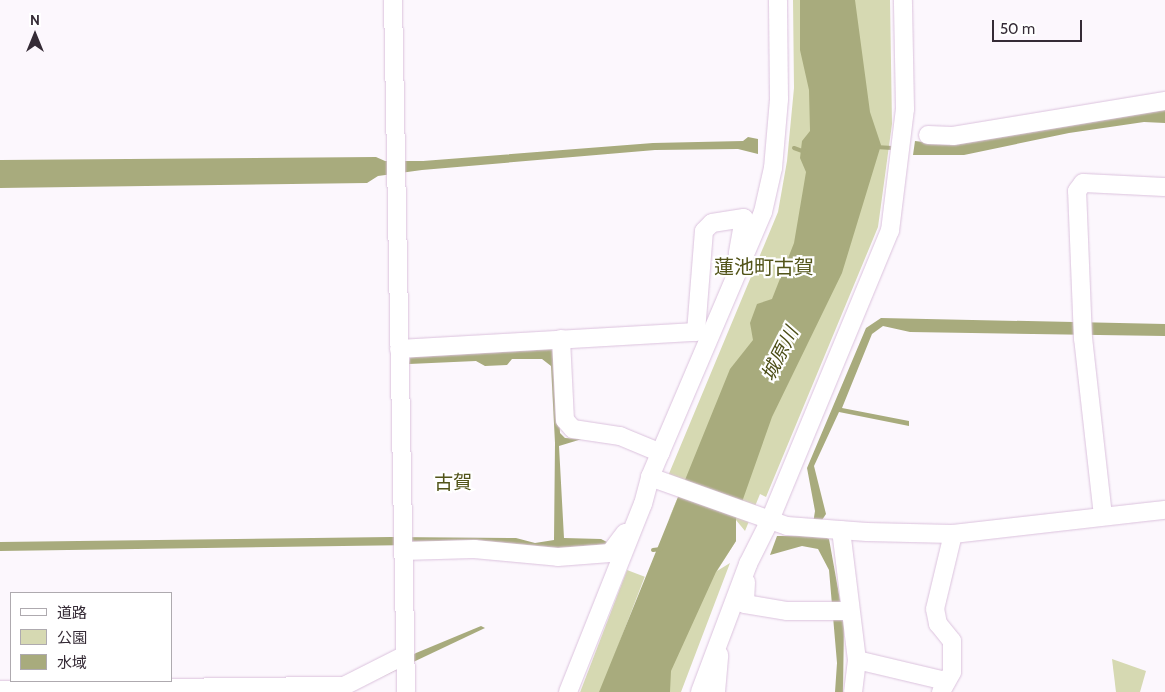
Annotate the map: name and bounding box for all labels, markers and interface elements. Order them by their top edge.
north arrow [10,10,60,60]
scale bar [995,10,1085,42]
text: N [30,11,40,29]
text: 50 m [1000,20,1035,38]
district label: 蓮池町古賀 [714,255,814,279]
water label: 城原川 [757,323,803,385]
district label: 古賀 [434,472,472,494]
legend [10,592,172,682]
text: 道路 [57,604,87,622]
text: 公園 [57,629,87,647]
text: 水域 [57,654,87,672]

